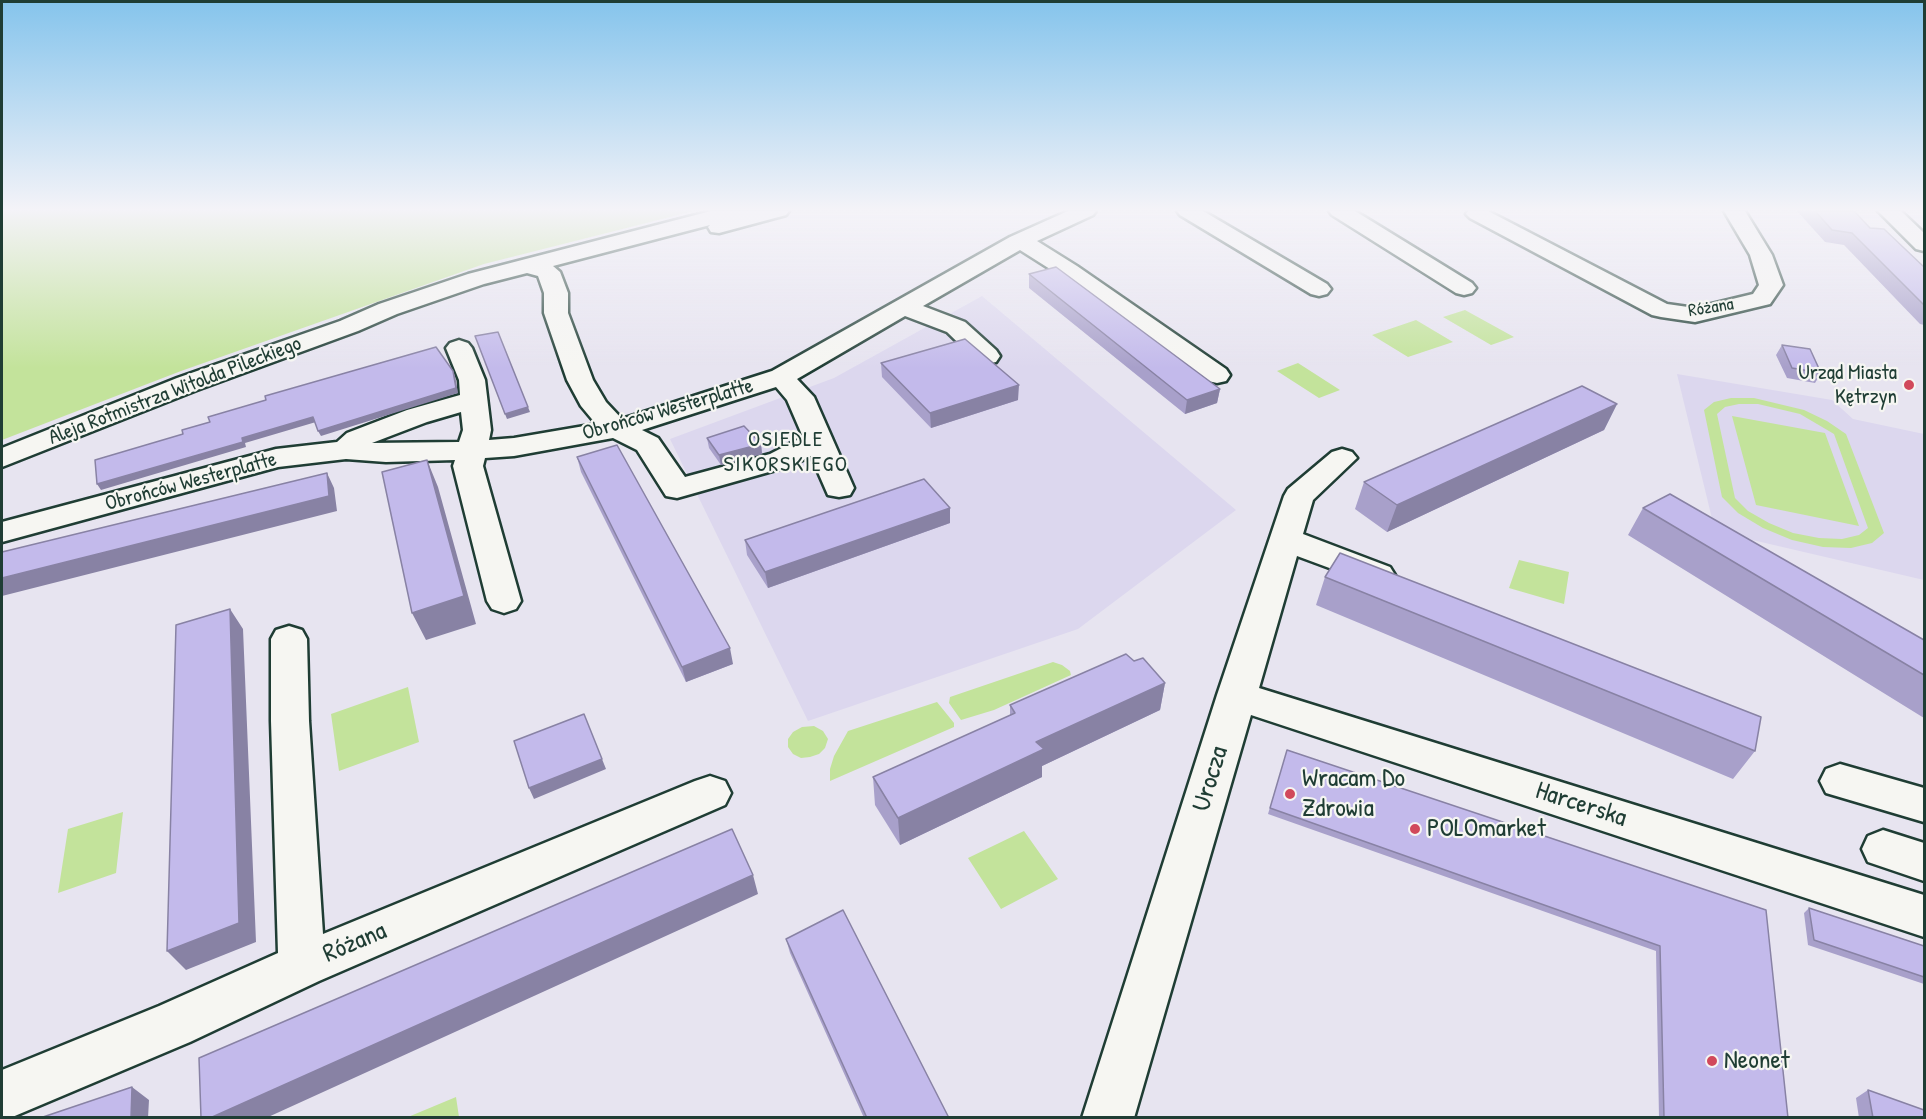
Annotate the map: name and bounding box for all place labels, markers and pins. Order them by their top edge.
place label: Urząd Miasta Kętrzyn [1798,360,1897,410]
marker: Urząd Miasta Kętrzyn [1902,378,1916,392]
place label: Wracam Do Zdrowia [1302,763,1405,825]
marker: Wracam Do Zdrowia [1283,787,1297,801]
place label: POLOmarket [1427,813,1546,845]
marker: POLOmarket [1408,822,1422,836]
place label: Neonet [1724,1045,1790,1077]
marker: Neonet [1705,1054,1719,1068]

